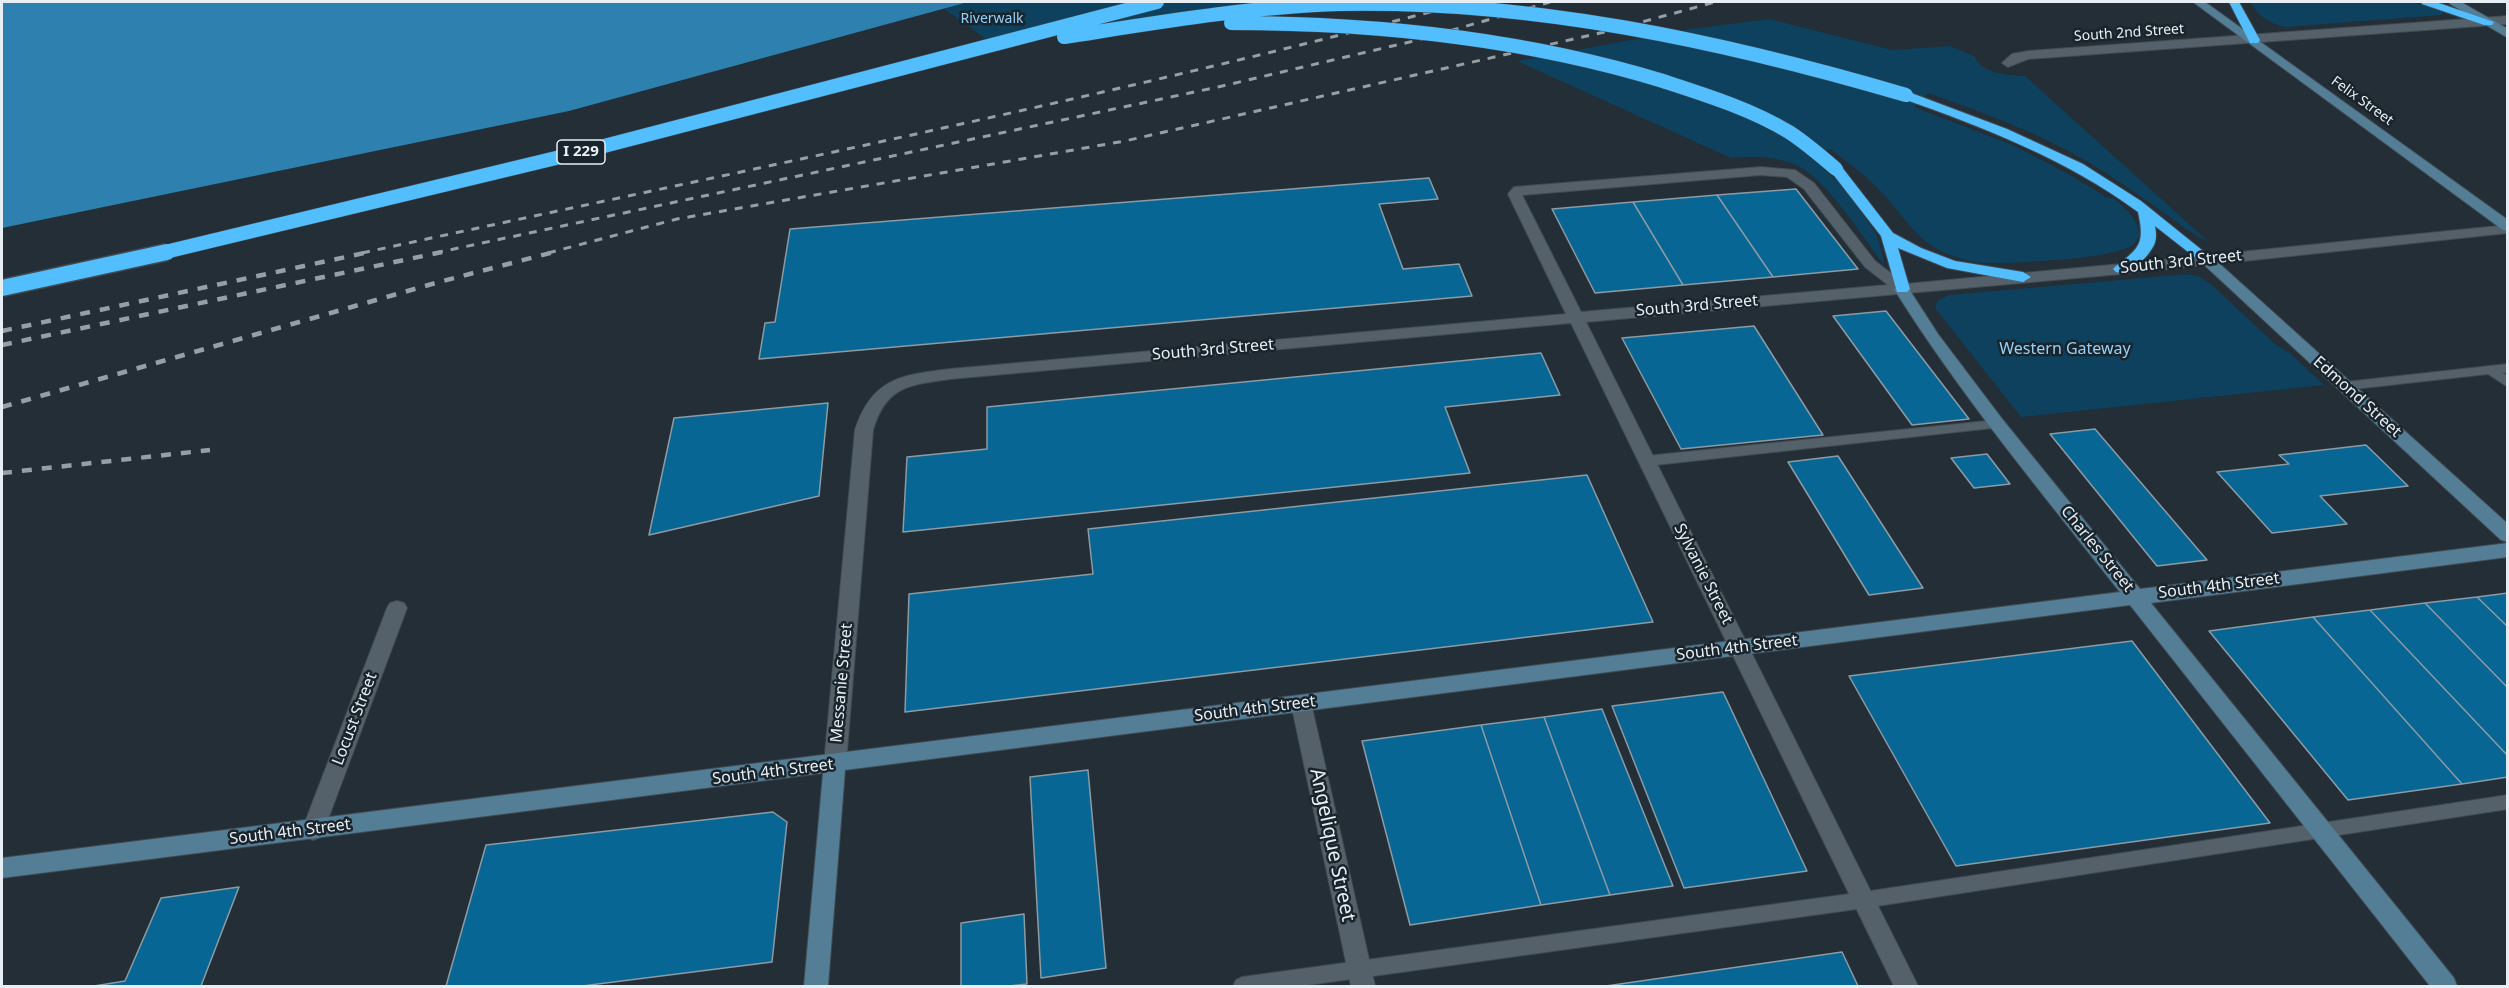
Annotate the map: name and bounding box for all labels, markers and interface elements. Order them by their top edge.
park label: Riverwalk [960,11,1024,27]
street label: South 2nd Street [2073,21,2185,45]
street label: Felix Street [2328,73,2396,129]
road number: I 229 [557,140,605,164]
street label: South 3rd Street [2119,246,2243,278]
street label: South 3rd Street [1635,291,1759,321]
street label: South 3rd Street [1151,335,1275,365]
park label: Western Gateway [1999,339,2131,359]
street label: Edmond Street [2309,352,2405,442]
street label: Charles Street [2056,502,2138,596]
street label: Sylvanie Street [1669,521,1737,627]
street label: South 4th Street [2157,569,2281,603]
street label: Messanie Street [827,623,857,743]
street label: South 4th Street [1675,631,1799,665]
street label: Locust Street [328,670,382,768]
street label: South 4th Street [1193,692,1317,726]
street label: South 4th Street [711,755,835,789]
street label: Angelique Street [1304,766,1360,924]
street label: South 4th Street [228,815,352,849]

